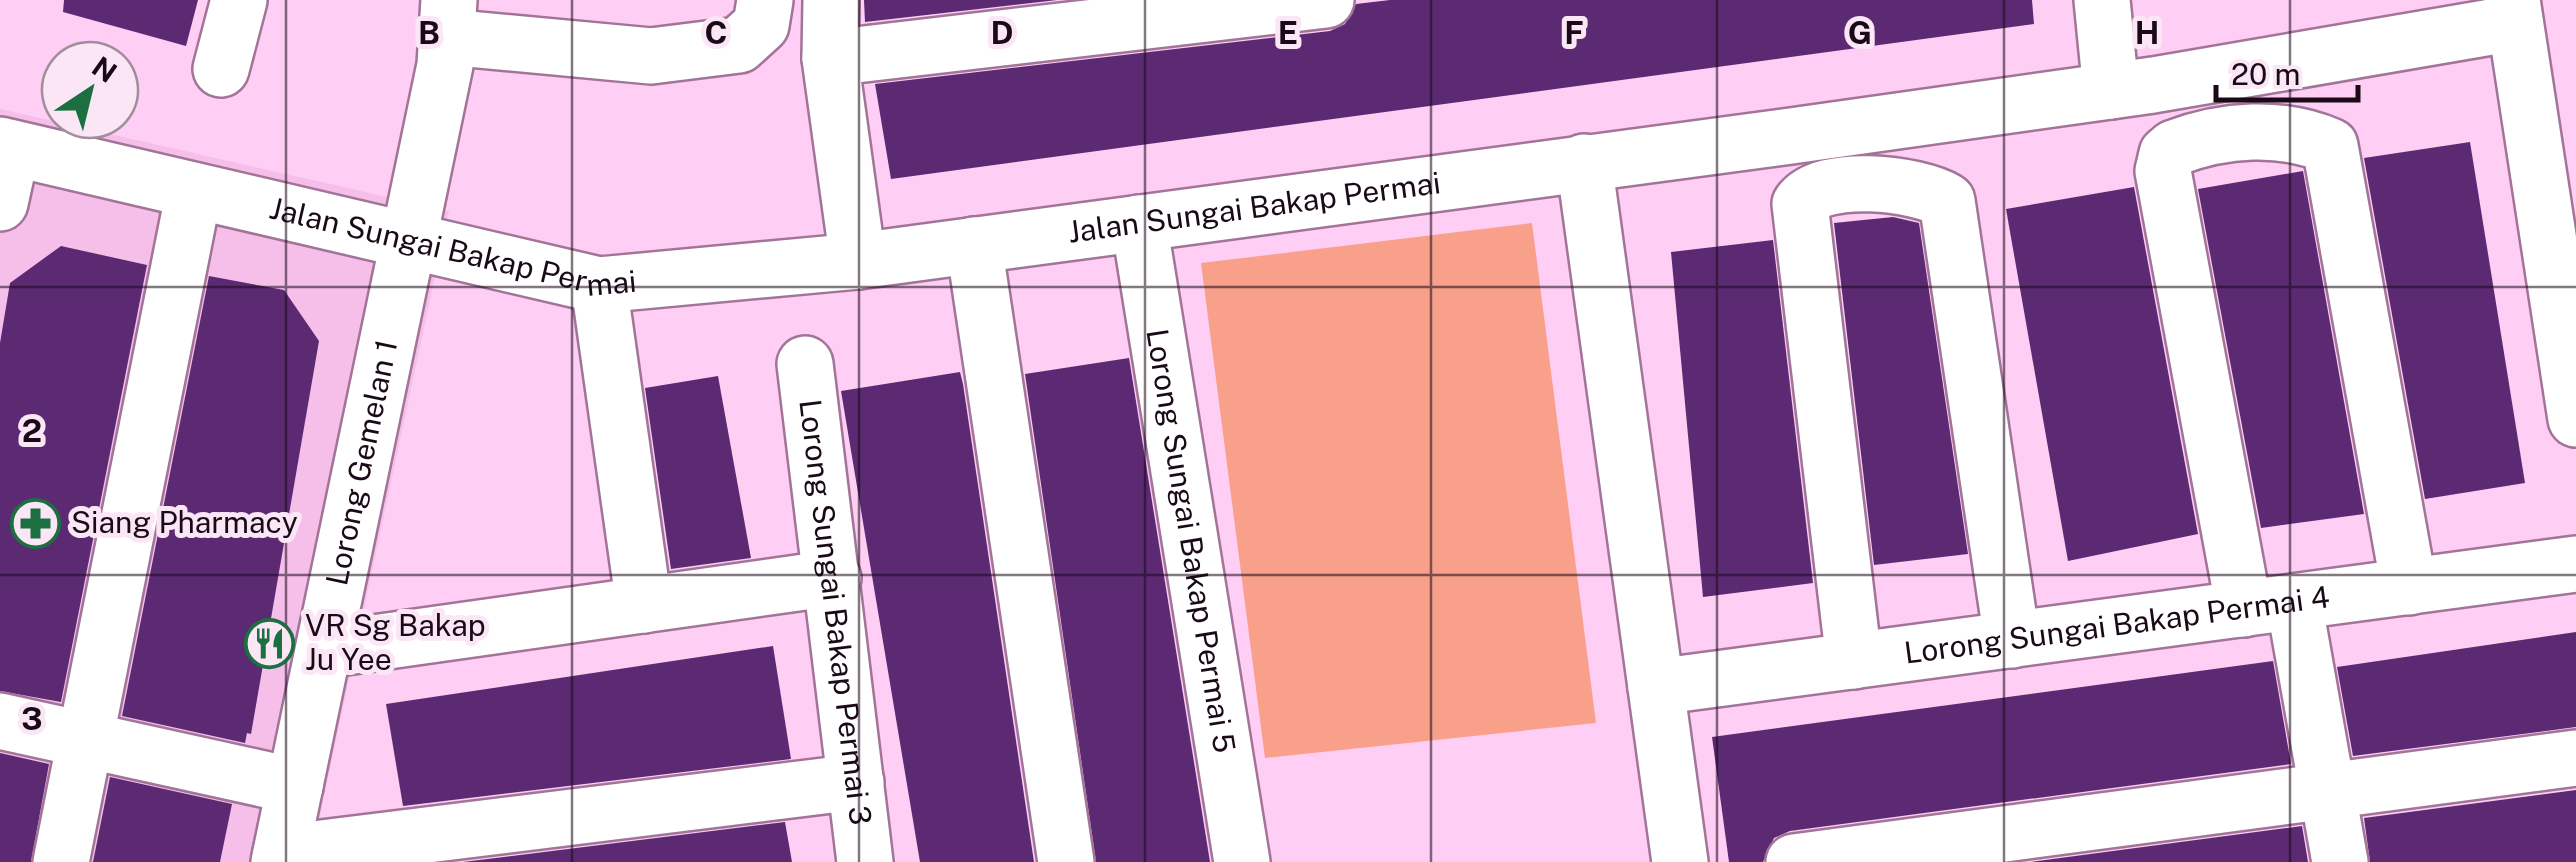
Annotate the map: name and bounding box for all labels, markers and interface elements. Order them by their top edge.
text: B [418,14,440,51]
text: C [705,14,727,51]
text: D [990,14,1014,51]
text: E [1278,14,1298,51]
text: F [1564,14,1584,51]
text: G [1848,14,1872,51]
text: H [2135,14,2159,51]
north arrow [40,40,140,140]
scale bar [2216,40,2358,102]
text: N [86,49,123,89]
text: 20 m [2231,56,2300,92]
street label: Jalan Sungai Bakap Permai [1066,164,1442,250]
street label: Jalan Sungai Bakap Permai [266,190,638,303]
street label: Lorong Sungai Bakap Permai 5 [1139,326,1243,755]
street label: Lorong Gemelan 1 [318,336,404,588]
street label: Lorong Sungai Bakap Permai 3 [792,397,879,827]
text: 2 [22,412,42,449]
pharmacy icon: Siang Pharmacy [10,497,62,549]
place label: Siang Pharmacy [71,504,298,540]
street label: Lorong Sungai Bakap Permai 4 [1902,578,2332,671]
place label: VR Sg Bakap Ju Yee [305,607,486,677]
restaurant icon: VR Sg Bakap Ju Yee [244,617,296,669]
text: 3 [21,700,43,737]

